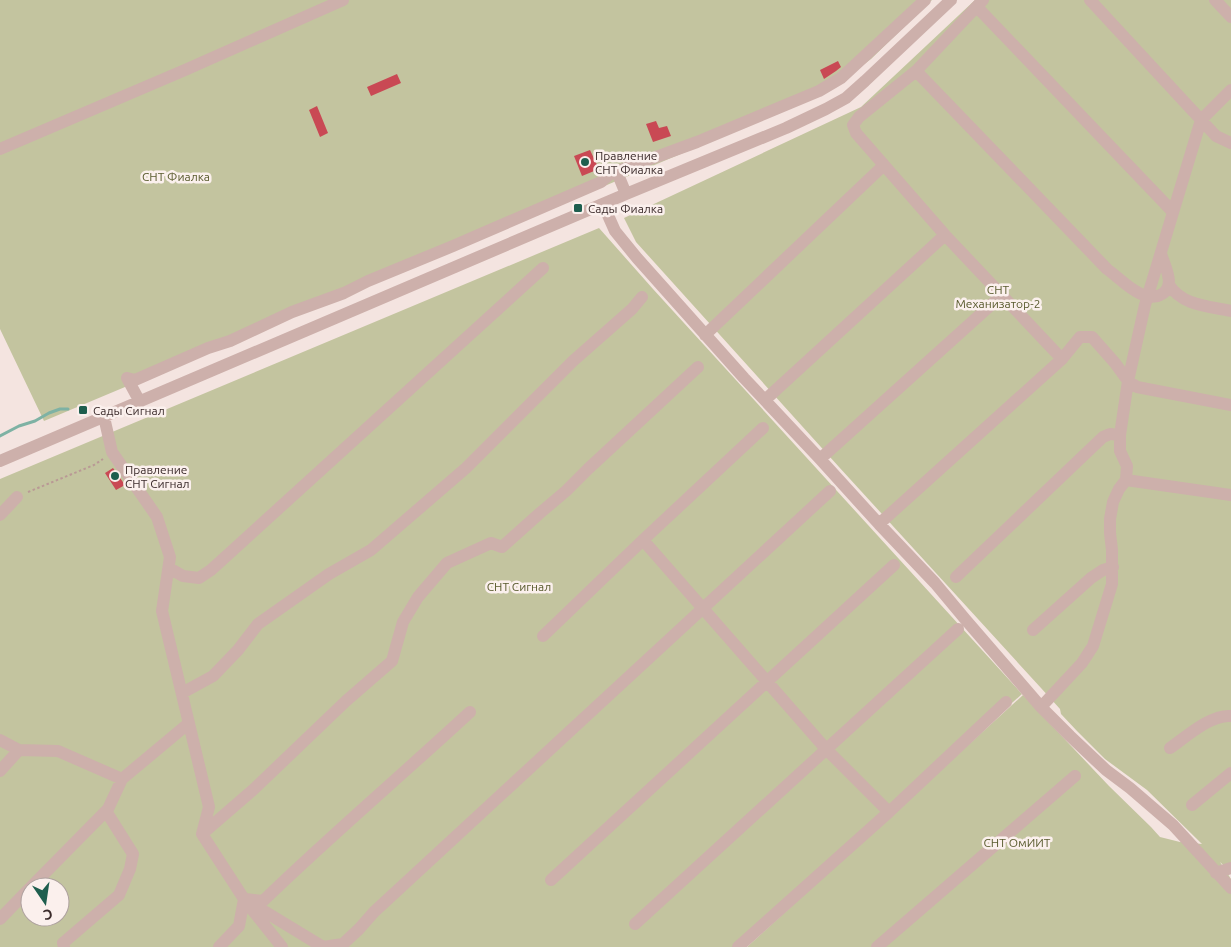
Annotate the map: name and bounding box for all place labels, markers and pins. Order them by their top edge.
place label: Правление СНТ Фиалка [595,149,663,176]
marker: Правление СНТ Фиалка [579,156,591,168]
marker: Сады Фиалка [572,202,584,214]
place label: Сады Фиалка [588,202,663,215]
marker: Сады Сигнал [77,404,89,416]
place label: Сады Сигнал [93,404,165,417]
place label: Правление СНТ Сигнал [125,463,190,490]
marker: Правление СНТ Сигнал [109,470,121,482]

